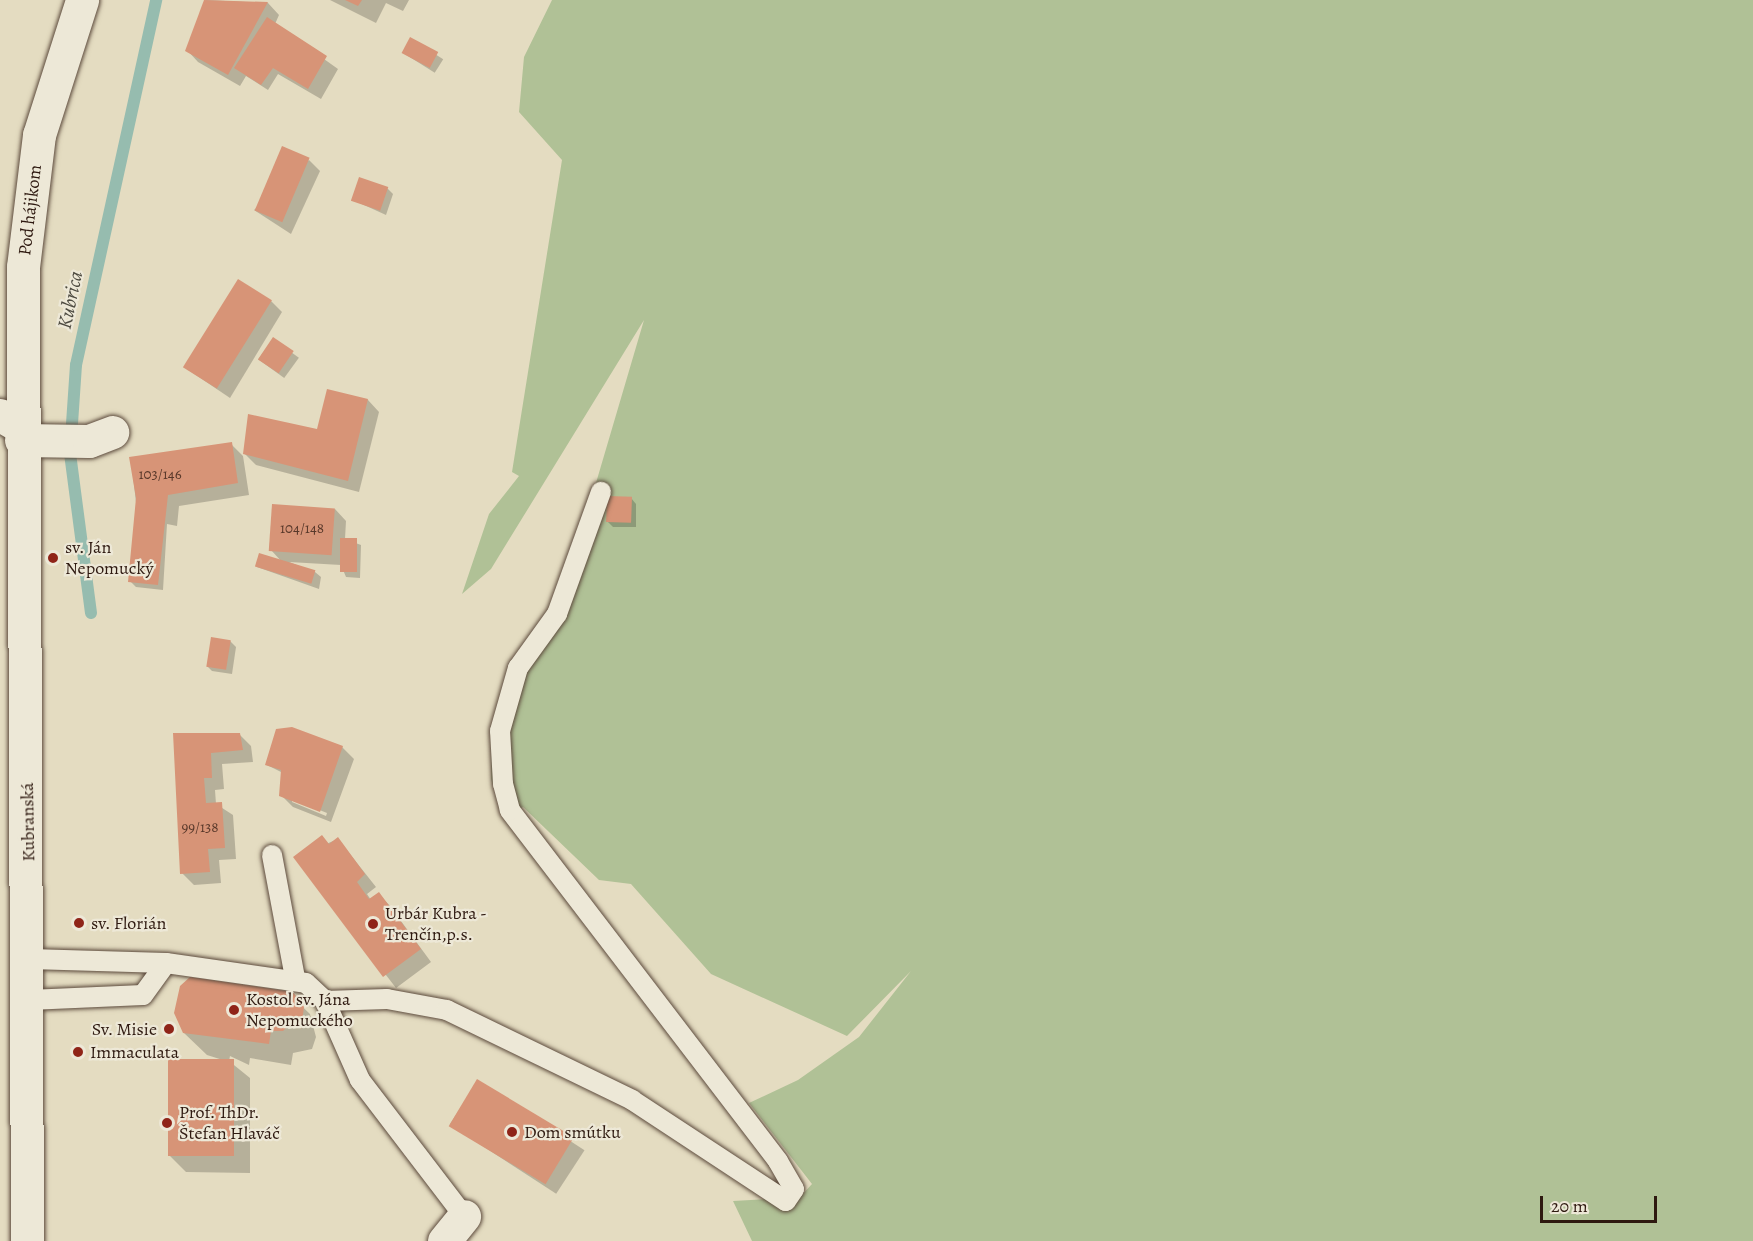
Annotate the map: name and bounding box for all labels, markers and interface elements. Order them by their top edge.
street label: Pod hájikom [14,163,46,257]
water label: Kubrica [52,269,88,331]
house number: 103/146 [138,466,182,484]
house number: 104/148 [280,520,324,538]
place label: sv. Ján Nepomucký [65,537,153,580]
marker: sv. Ján Nepomucký [46,551,60,565]
street label: Kubranská [17,782,39,862]
house number: 99/138 [181,819,219,837]
place label: Urbár Kubra - Trenčín,p.s. [385,903,487,946]
place label: sv. Florián [91,912,167,934]
marker: sv. Florián [72,916,86,930]
marker: Urbár Kubra - Trenčín,p.s. [366,917,380,931]
place label: Kostol sv. Jána Nepomuckého [246,989,353,1032]
marker: Kostol sv. Jána Nepomuckého [227,1003,241,1017]
place label: Sv. Misie [91,1018,157,1040]
marker: Sv. Misie [162,1022,176,1036]
place label: Immaculata [90,1041,179,1063]
marker: Immaculata [71,1045,85,1059]
place label: Prof. ThDr. Štefan Hlaváč [179,1102,280,1144]
marker: Prof. ThDr. Štefan Hlaváč [160,1116,174,1130]
place label: Dom smútku [524,1121,621,1143]
marker: Dom smútku [505,1125,519,1139]
scale bar [1543,1184,1660,1222]
text: 20 m [1551,1194,1588,1218]

